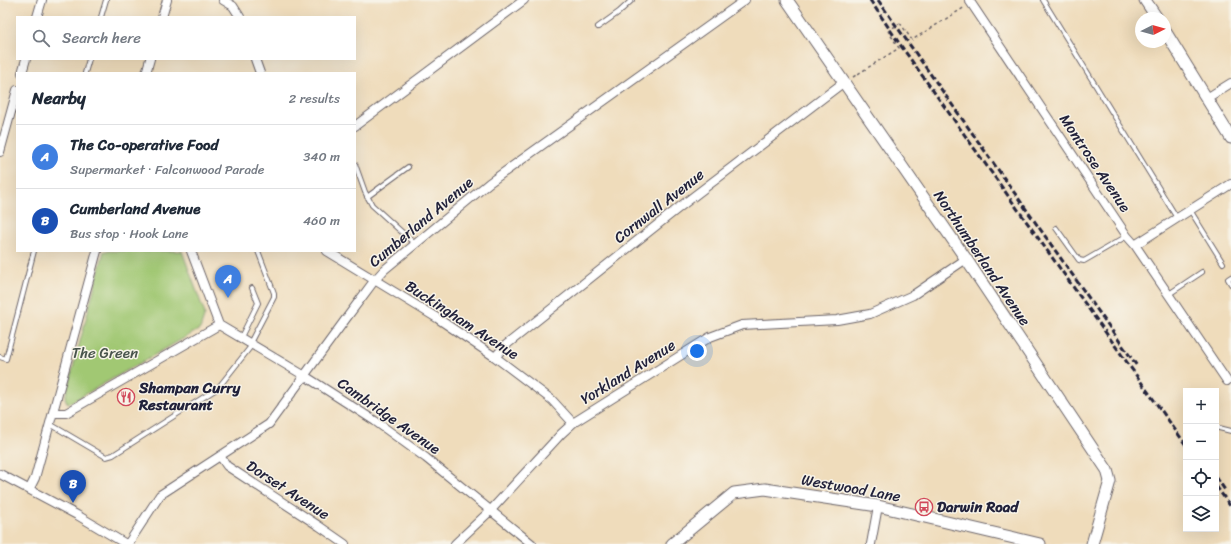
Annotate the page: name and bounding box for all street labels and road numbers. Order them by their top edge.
street label: Montrose Avenue [1052,108,1138,218]
street label: Cornwall Avenue [608,162,710,250]
street label: Cumberland Avenue [363,170,479,274]
street label: Northumberland Avenue [927,185,1038,332]
street label: Buckingham Avenue [400,273,524,367]
street label: Yorkland Avenue [575,332,681,412]
street label: Cambridge Avenue [332,371,446,461]
street label: Dorset Avenue [241,453,335,527]
street label: Westwood Lane [799,466,903,510]

